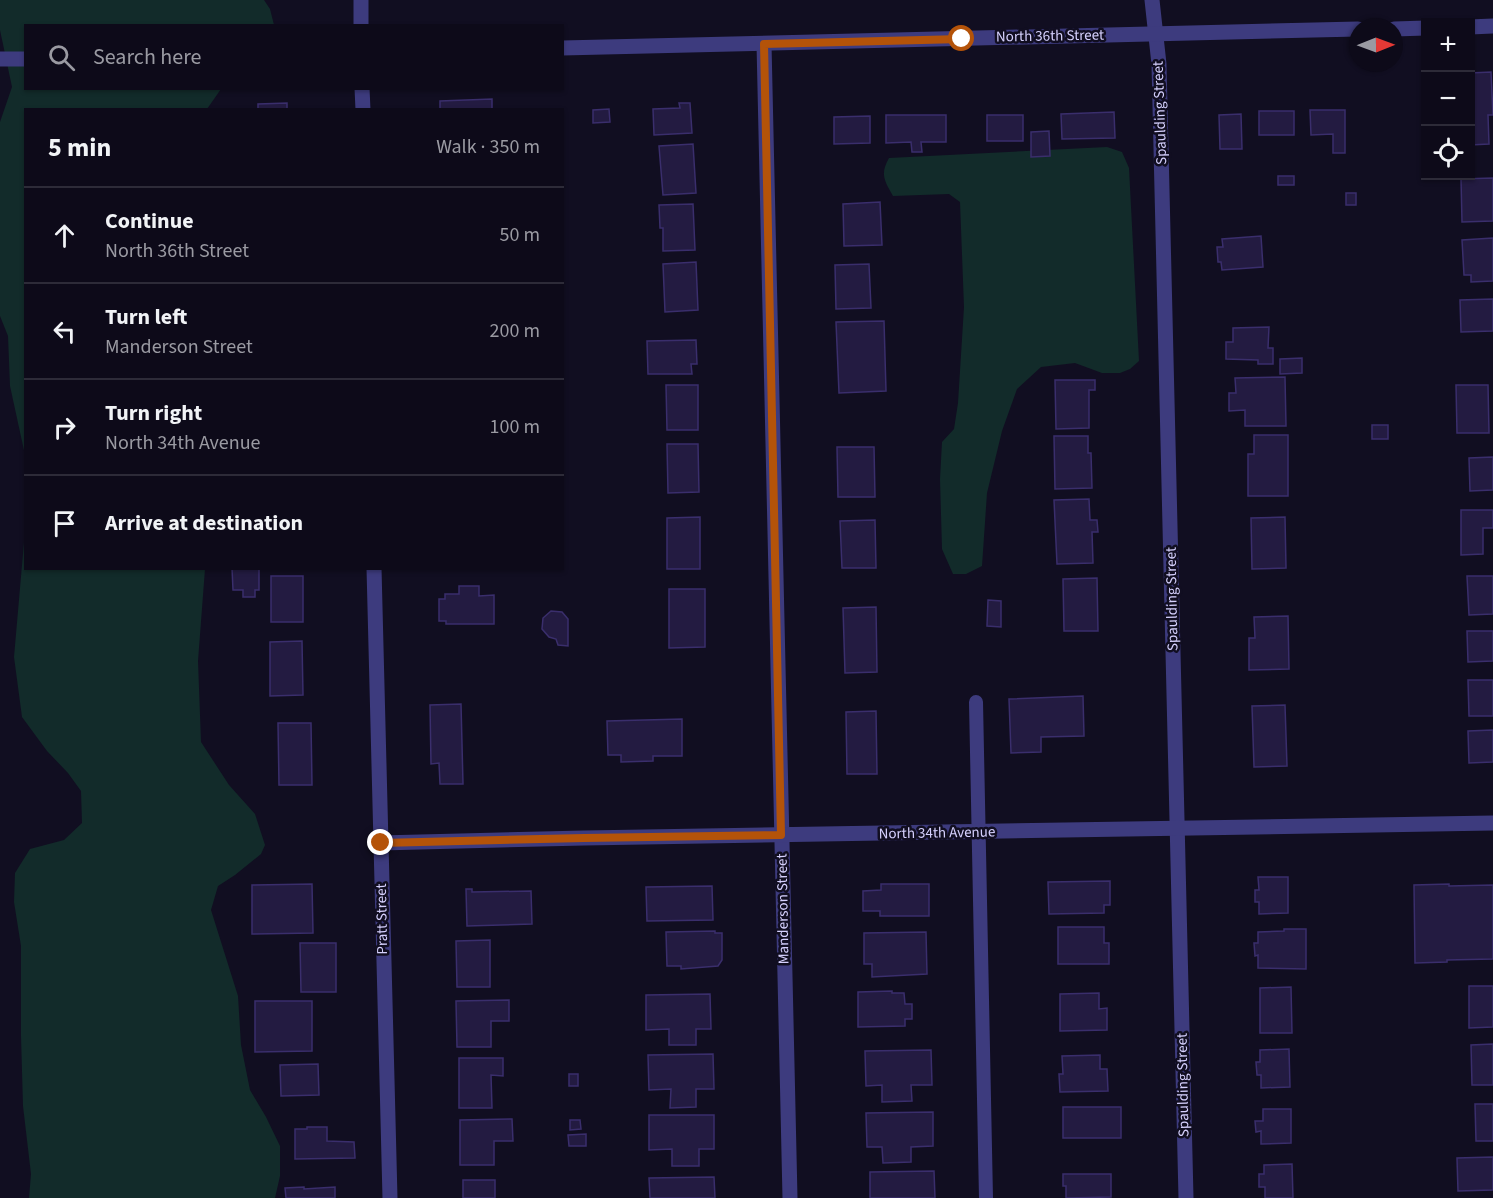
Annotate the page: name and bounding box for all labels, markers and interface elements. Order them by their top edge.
north arrow [1349,18,1403,72]
map controls [1421,18,1475,180]
button: + [1421,18,1475,72]
search box [24,24,564,90]
route start [948,25,974,51]
street label: North 36th Street [996,25,1104,47]
icon: search [45,41,78,74]
text: Search here [93,41,201,73]
street label: Spaulding Street [1148,61,1172,165]
button: − [1421,72,1475,126]
button: locate [1421,126,1475,180]
text: 5 min [48,129,111,166]
text: Walk · 350 m [436,133,540,161]
text: Continue [105,205,194,237]
icon: ahead [48,219,81,252]
text: 50 m [500,221,540,249]
text: North 36th Street [105,237,249,265]
text: Turn left [105,301,187,333]
icon: left [48,315,81,348]
text: 200 m [490,317,540,345]
text: Manderson Street [105,333,253,361]
text: Turn right [105,397,202,429]
icon: right [48,411,81,444]
text: 100 m [490,413,540,441]
text: North 34th Avenue [105,429,261,457]
icon: arrive [48,507,81,540]
text: Arrive at destination [105,507,303,539]
street label: Spaulding Street [1161,547,1183,651]
street label: North 34th Avenue [879,821,995,845]
route end [367,829,393,855]
street label: Manderson Street [772,853,794,965]
street label: Pratt Street [371,883,393,955]
street label: Spaulding Street [1172,1033,1194,1137]

